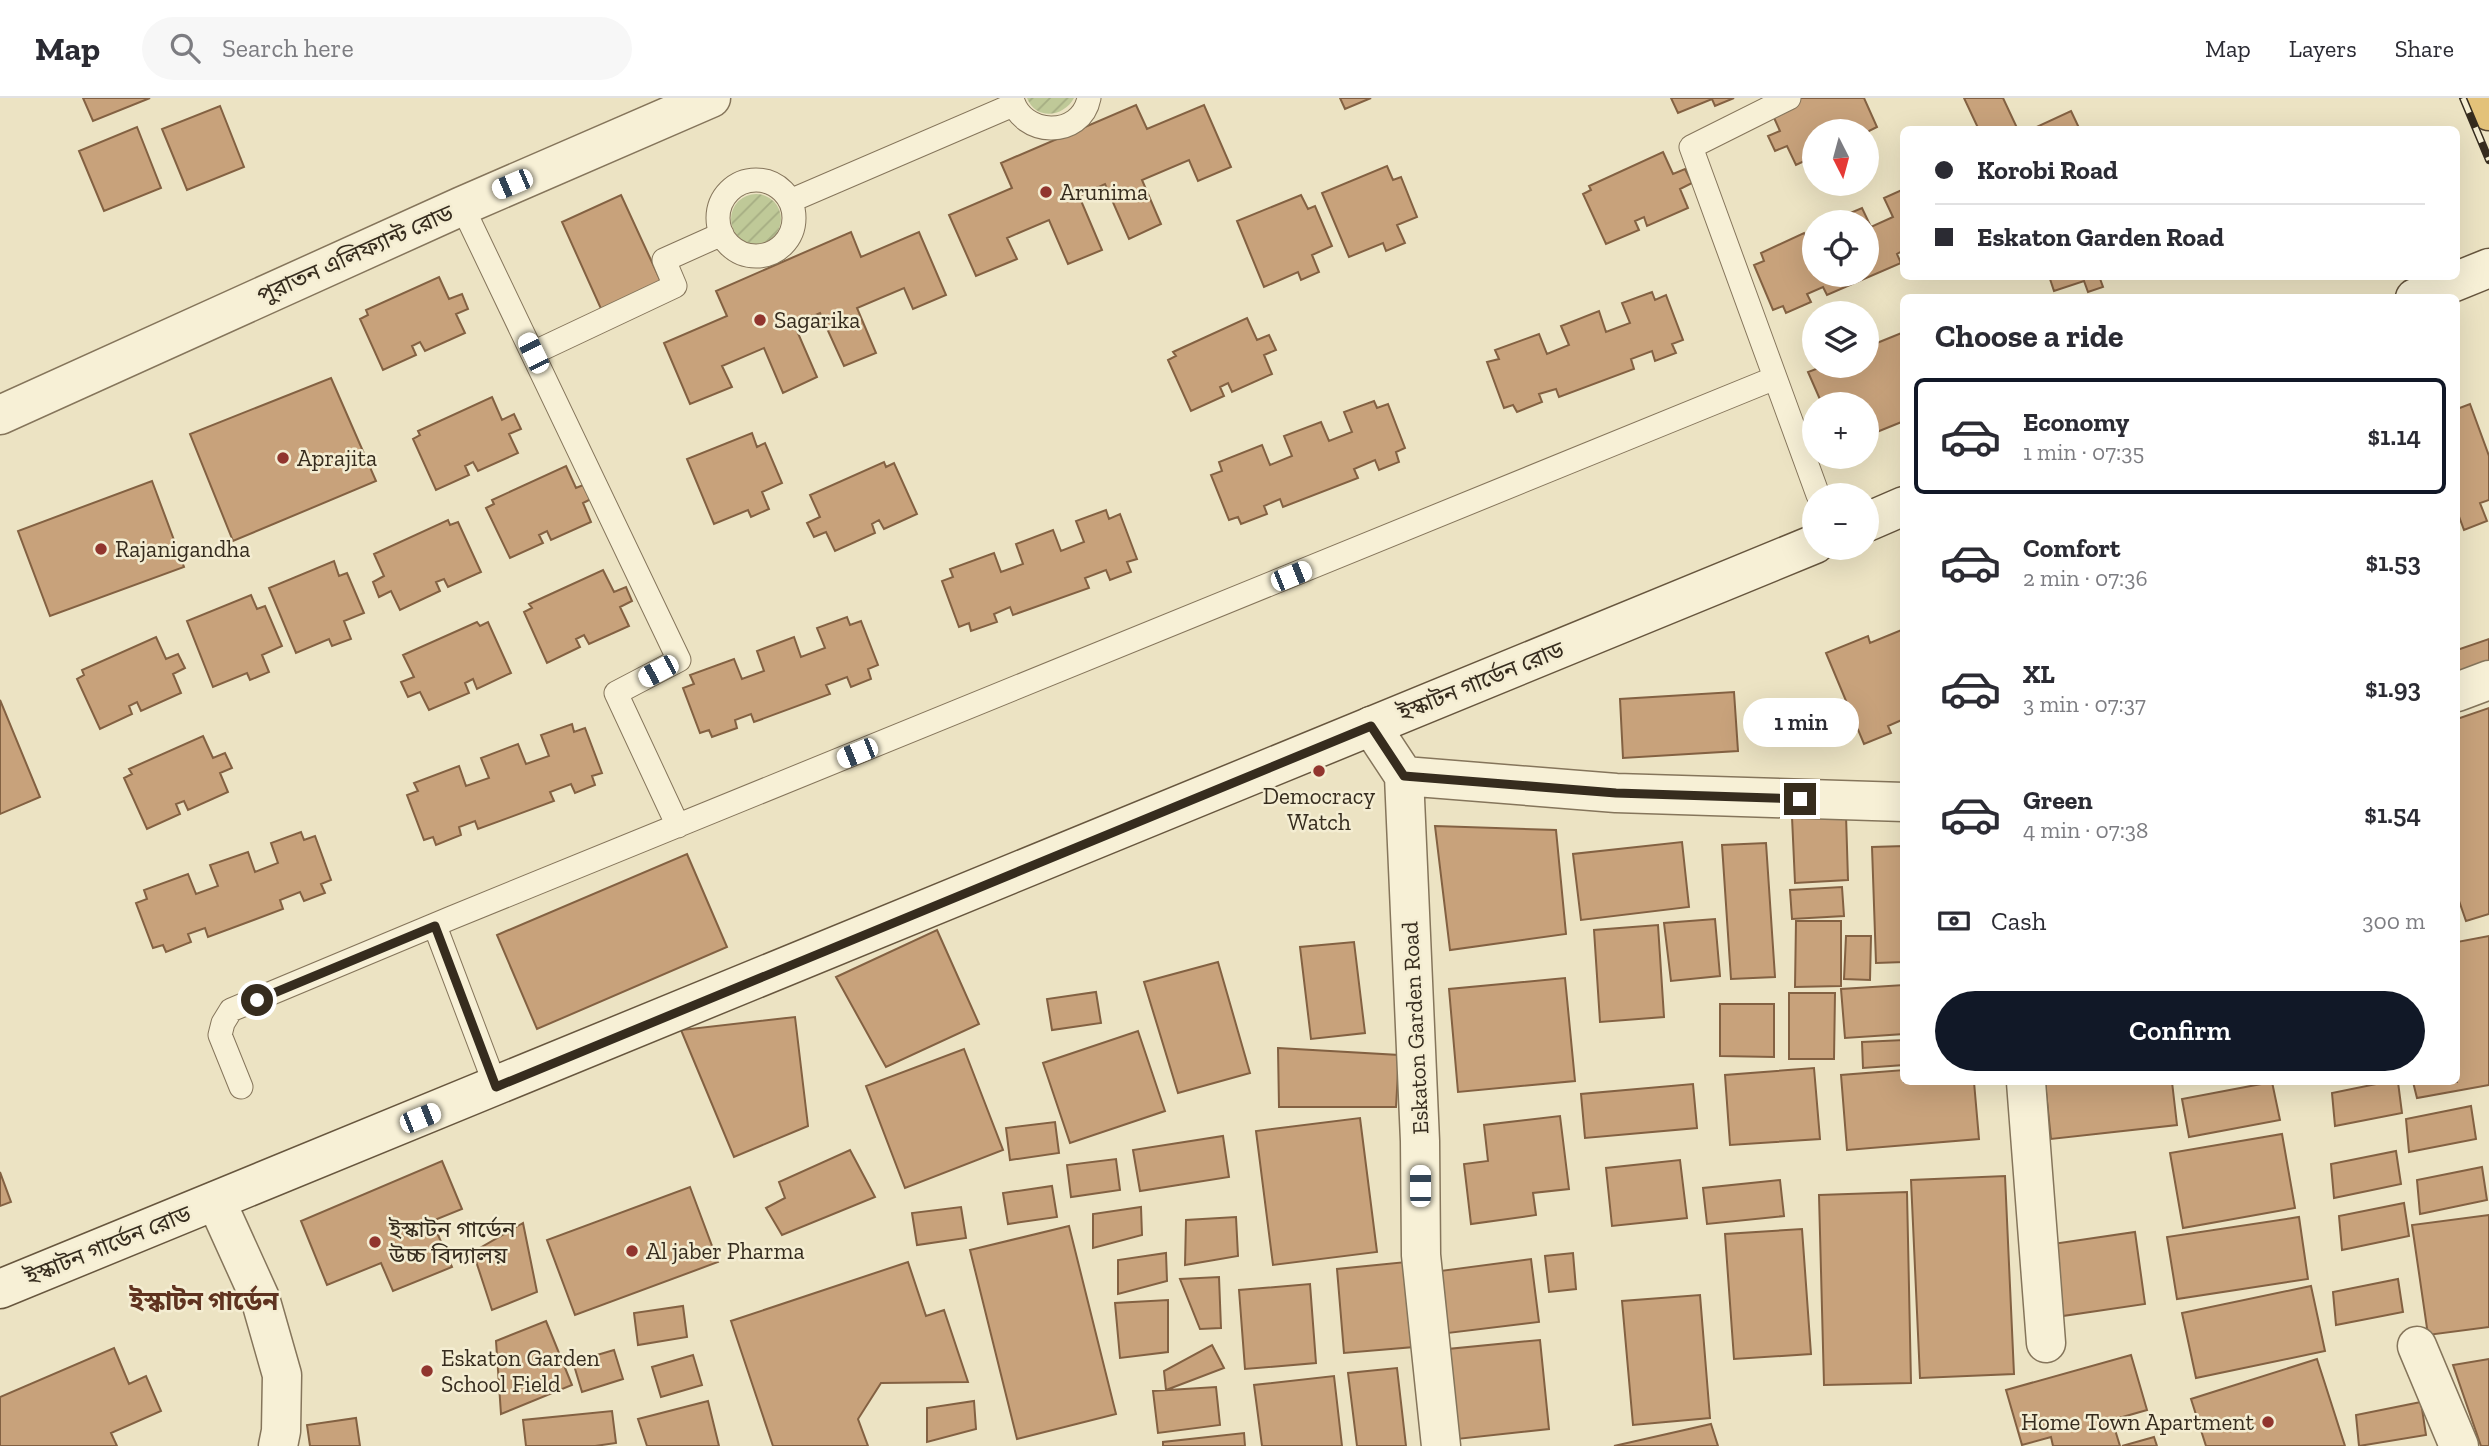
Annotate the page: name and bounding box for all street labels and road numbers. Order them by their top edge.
street label: পুরাতন এলিফ্যান্ট রোড [253,198,458,310]
street label: ইস্কাটন গার্ডেন রোড [1393,635,1569,727]
street label: Eskaton Garden Road [1395,920,1435,1135]
street label: ইস্কাটন গার্ডেন রোড [20,1199,196,1291]

